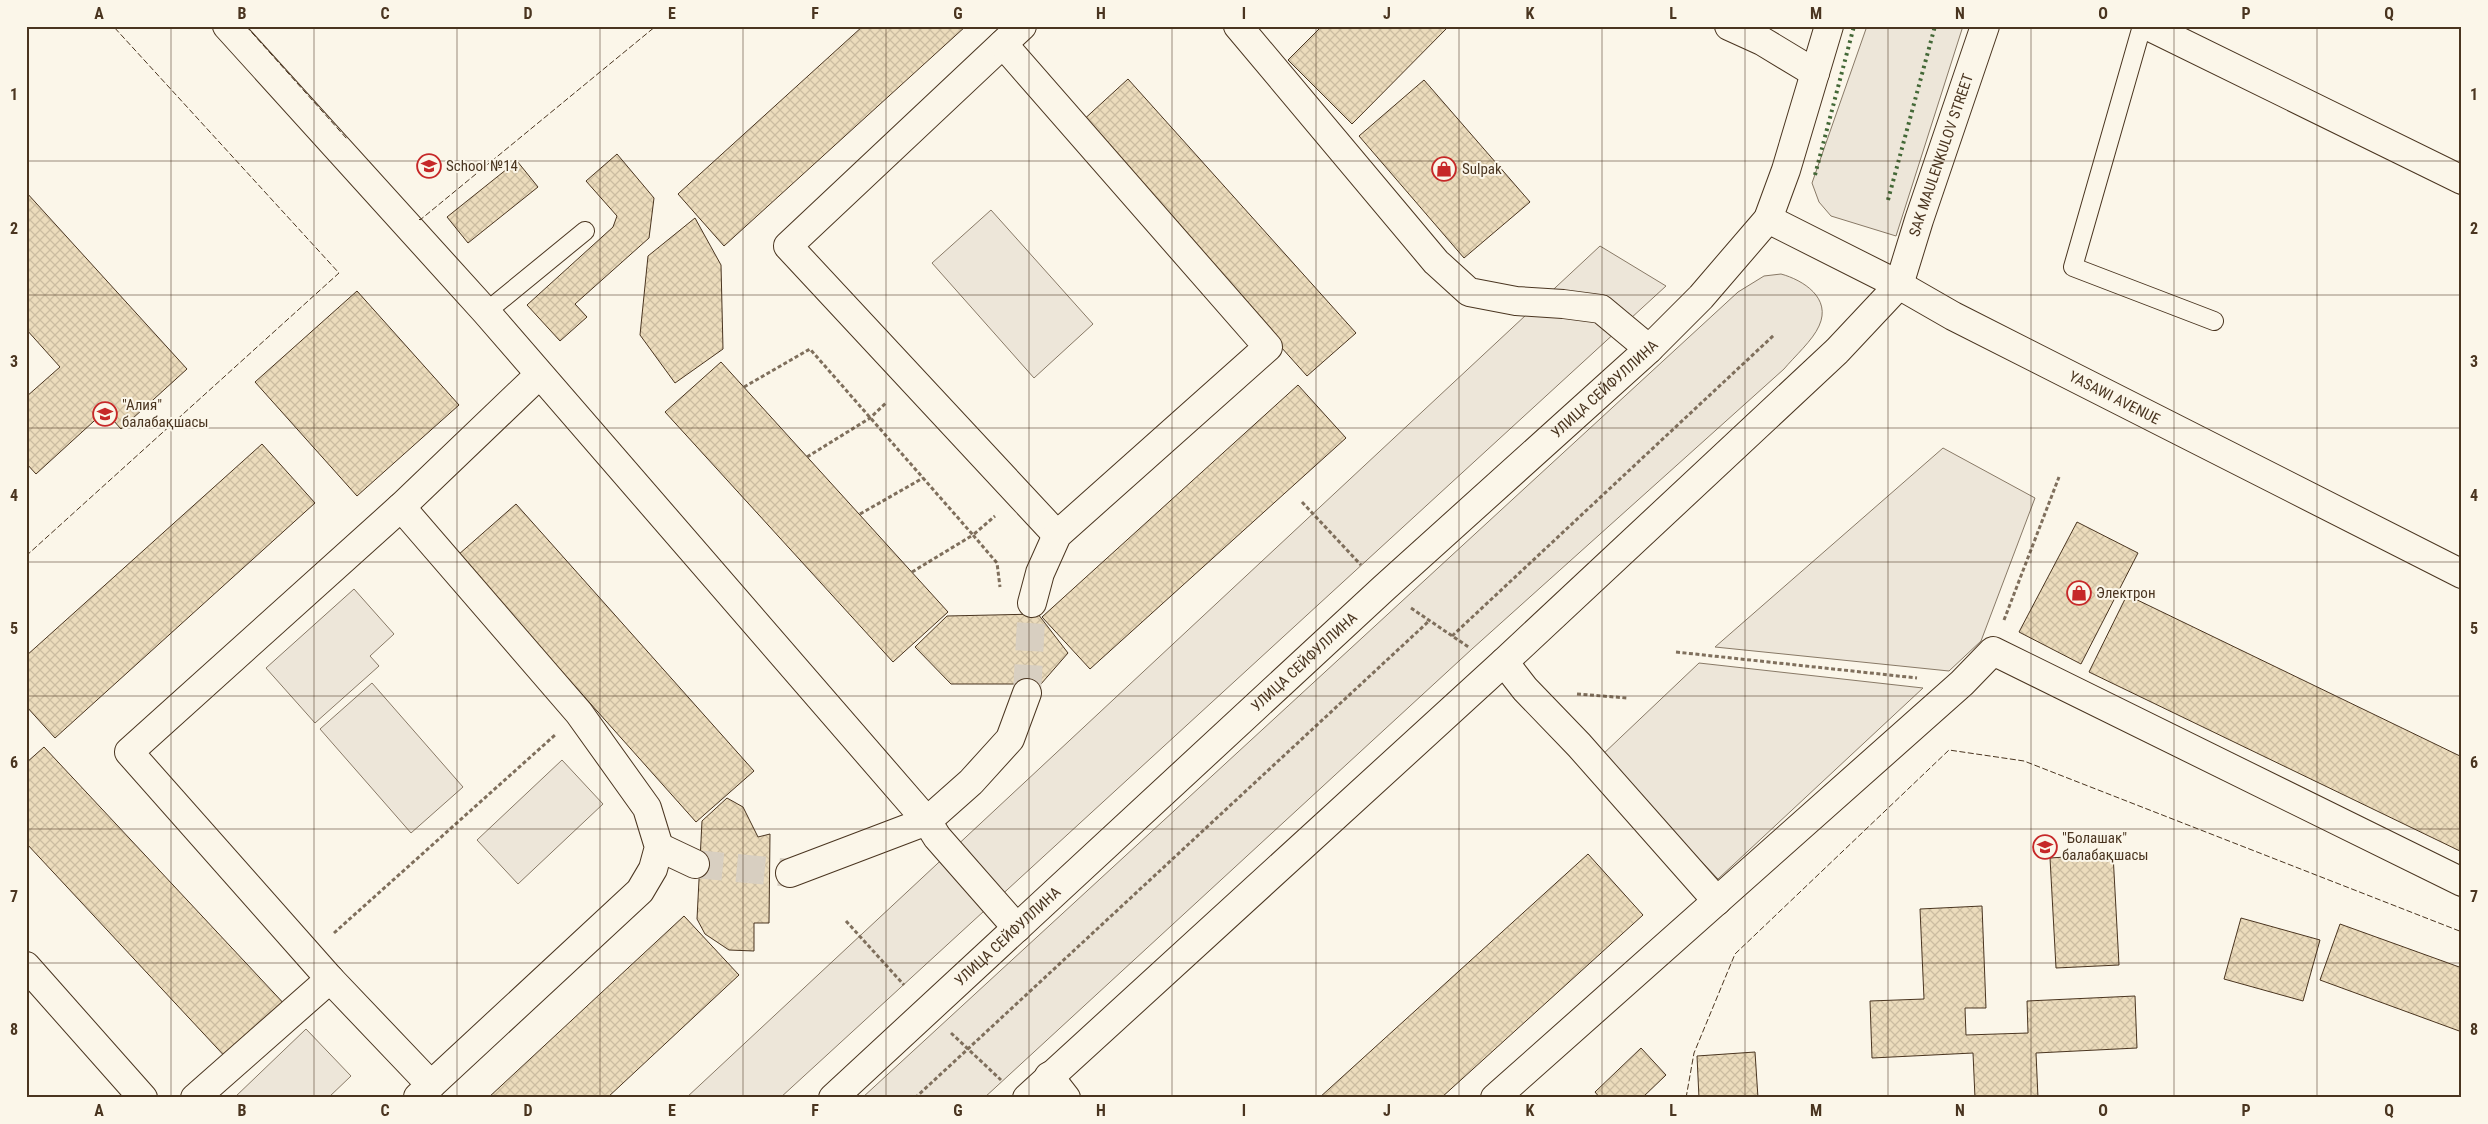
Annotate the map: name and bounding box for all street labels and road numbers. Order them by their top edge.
street label: SAK MAULENKULOV STREET [1905,71,1977,239]
street label: УЛИЦА СЕЙФУЛЛИНА [1548,336,1662,442]
street label: YASAWI AVENUE [2066,367,2163,428]
street label: УЛИЦА СЕЙФУЛЛИНА [1248,608,1361,715]
street label: УЛИЦА СЕЙФУЛЛИНА [951,883,1064,990]

